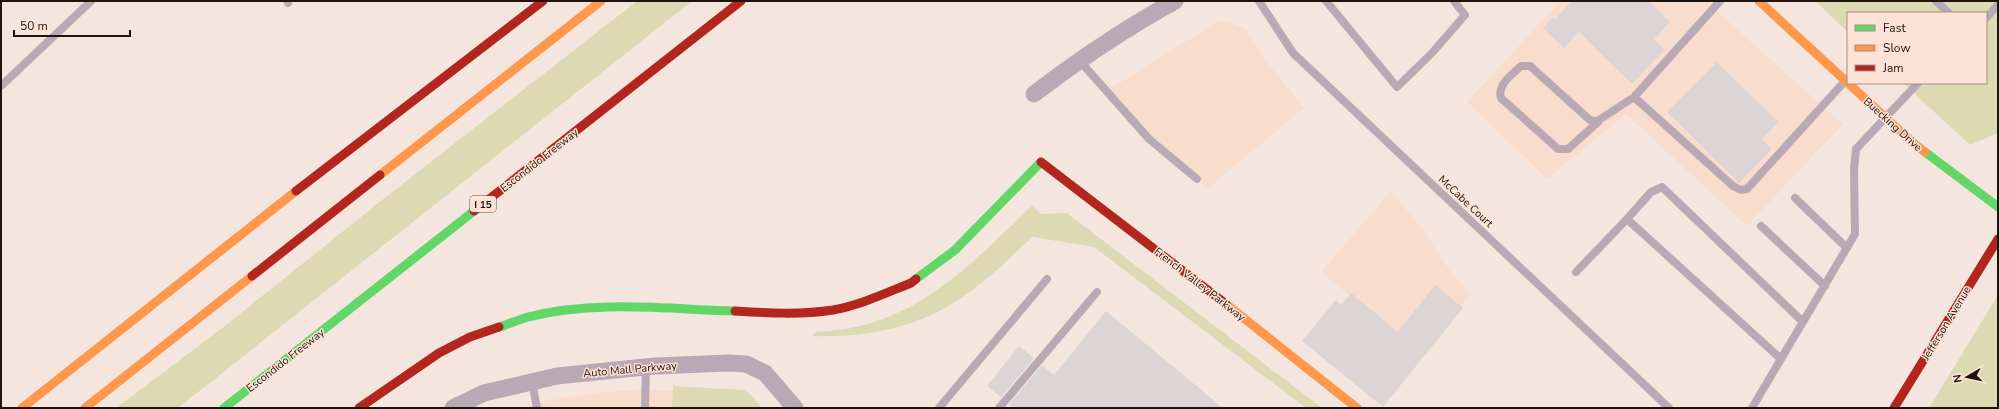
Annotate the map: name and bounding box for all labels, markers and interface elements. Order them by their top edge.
scale bar [14,12,130,38]
legend [1847,12,1987,84]
text: 50 m [20,18,48,34]
text: Fast [1883,20,1906,36]
text: Slow [1883,40,1911,56]
text: Jam [1882,60,1904,76]
street label: Buecking Drive [1860,94,1925,155]
street label: Escondido Freeway [497,125,582,196]
street label: McCabe Court [1435,172,1496,231]
road number: I 15 [470,196,496,212]
street label: French Valley Parkway [1151,244,1249,325]
street label: Jefferson Avenue [1918,283,1975,364]
street label: Escondido Freeway [243,325,328,396]
north arrow [1947,357,1987,397]
street label: Auto Mall Parkway [583,358,678,381]
text: N [1950,373,1966,384]

